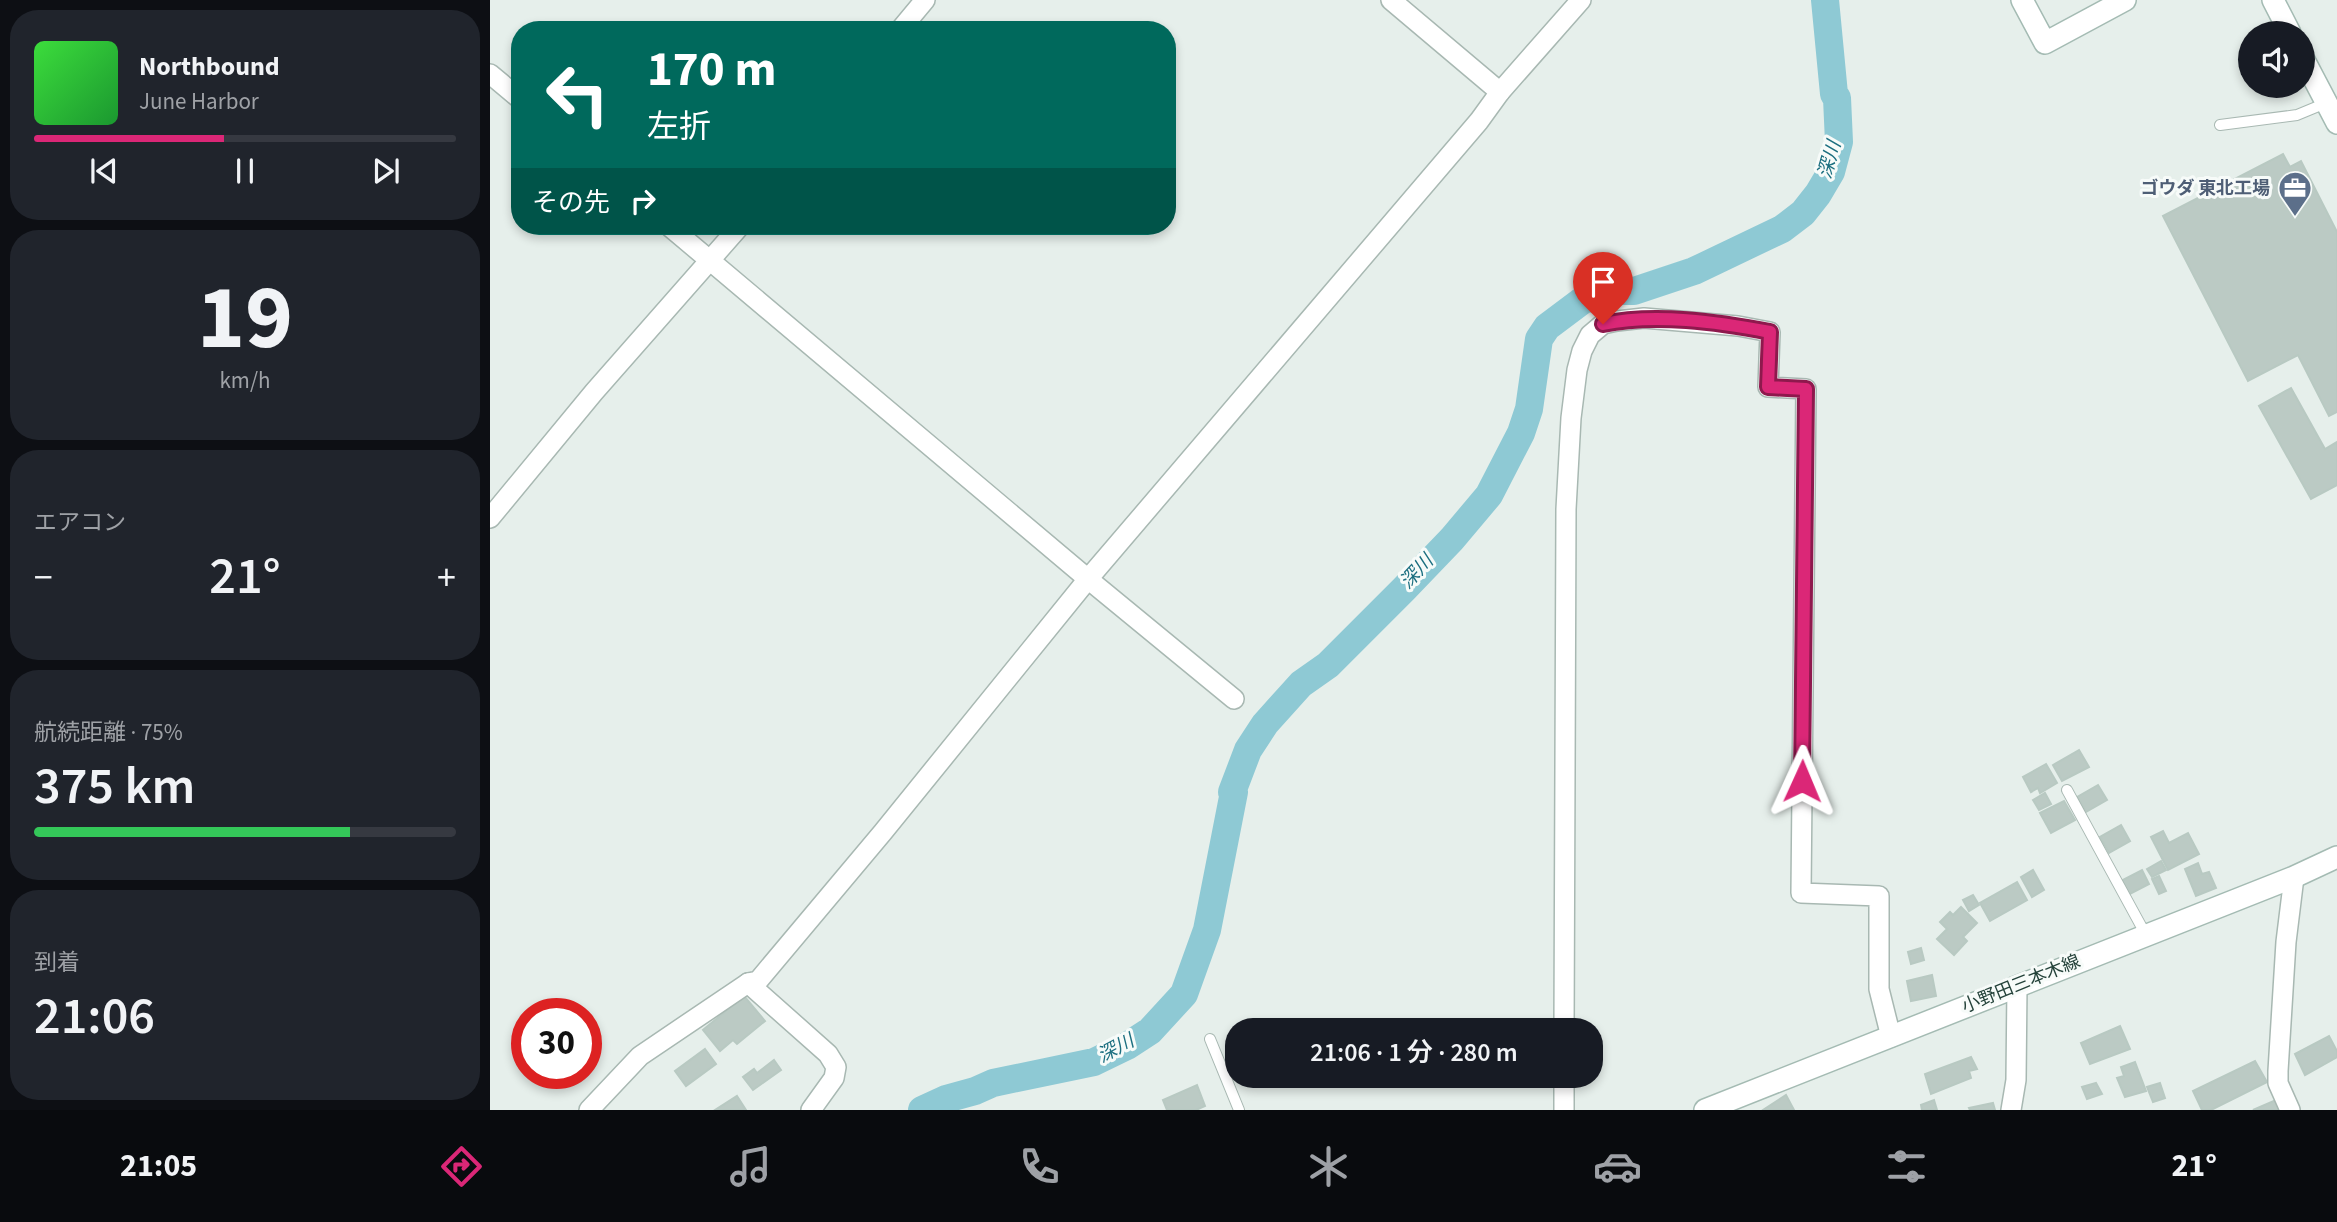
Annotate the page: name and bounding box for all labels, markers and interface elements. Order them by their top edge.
map controls [2238,21,2315,98]
button: sound [2238,21,2315,98]
text: 170 m [647,35,776,105]
text: Northbound [139,48,280,85]
icon: left [532,49,623,140]
text: June Harbor [139,85,259,118]
text: 左折 [647,104,711,150]
water label: 深川 [1812,136,1849,182]
icon: previous [85,152,123,190]
icon: pause [226,152,264,190]
icon: next [367,152,405,190]
office icon: ゴウダ 東北工場 [2276,169,2314,218]
place label: ゴウダ 東北工場 [2140,176,2270,201]
icon: right [624,182,662,220]
text: その先 [532,184,610,221]
pin [1573,252,1633,324]
text: 19 [197,254,293,383]
icon: arrive [1584,263,1622,301]
text: km/h [219,364,271,397]
text: エアコン [34,506,126,539]
text: 21° [209,540,281,614]
water label: 深川 [1394,547,1441,595]
text: − [34,551,53,605]
text: + [437,551,456,605]
text: 航続距離 · 75% [34,716,183,749]
position arrow [1765,744,1839,818]
text: 375 km [34,750,195,824]
text: 到着 [34,946,80,979]
street label: 小野田三本木線 [1958,949,2084,1019]
text: 21:06 [34,980,155,1054]
speed limit sign: 30 [511,998,602,1089]
water label: 深川 [1093,1027,1141,1070]
text: 21:06 · 1 分 · 280 m [1310,1034,1518,1071]
icon: directions [437,1142,486,1191]
icon: music [726,1142,775,1191]
icon: phone [1015,1142,1064,1191]
icon: climate [1304,1142,1353,1191]
icon: car [1593,1142,1642,1191]
icon: filters [1882,1142,1931,1191]
text: 21:05 [120,1143,197,1189]
text: 21° [2171,1143,2217,1189]

